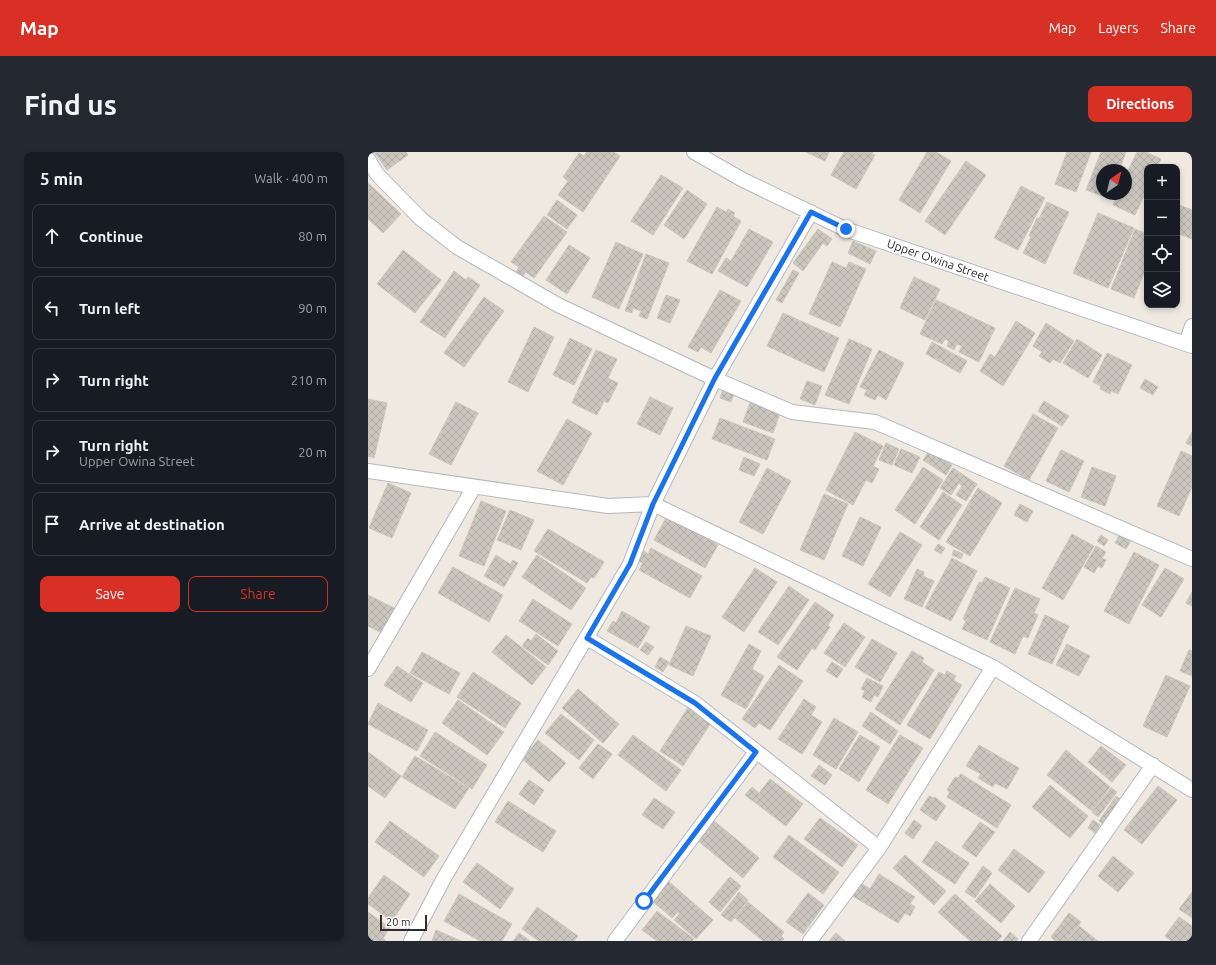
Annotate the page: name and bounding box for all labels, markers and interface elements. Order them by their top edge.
text: Map [20,17,59,39]
text: Map [1049,20,1076,36]
text: Layers [1098,20,1138,36]
text: Share [1160,20,1196,36]
button: Directions [1088,86,1192,122]
text: Find us [24,89,117,120]
north arrow [1096,164,1132,200]
map controls [1144,164,1180,308]
button: + [1144,164,1180,200]
text: 5 min [40,169,83,188]
text: Walk · 400 m [254,171,328,185]
button: − [1144,200,1180,236]
route end [837,220,855,238]
icon: ahead [41,225,63,247]
text: Continue [79,228,143,245]
text: 80 m [298,229,327,243]
street label: Upper Owina Street [885,236,991,284]
button: locate [1144,236,1180,272]
button: layers [1144,272,1180,308]
icon: left [41,297,63,319]
text: Turn left [79,300,140,317]
text: 90 m [298,301,327,315]
icon: right [41,369,63,391]
text: Turn right [79,372,149,389]
text: 210 m [291,373,327,387]
text: Turn right [79,437,149,454]
icon: right [41,441,63,463]
text: 20 m [298,445,327,459]
text: Upper Owina Street [79,454,195,468]
icon: arrive [41,513,63,535]
text: Arrive at destination [79,516,225,533]
button: Save [40,576,180,612]
button: Share [188,576,328,612]
route start [635,892,653,910]
scale bar [380,913,427,932]
text: 20 m [386,916,410,928]

